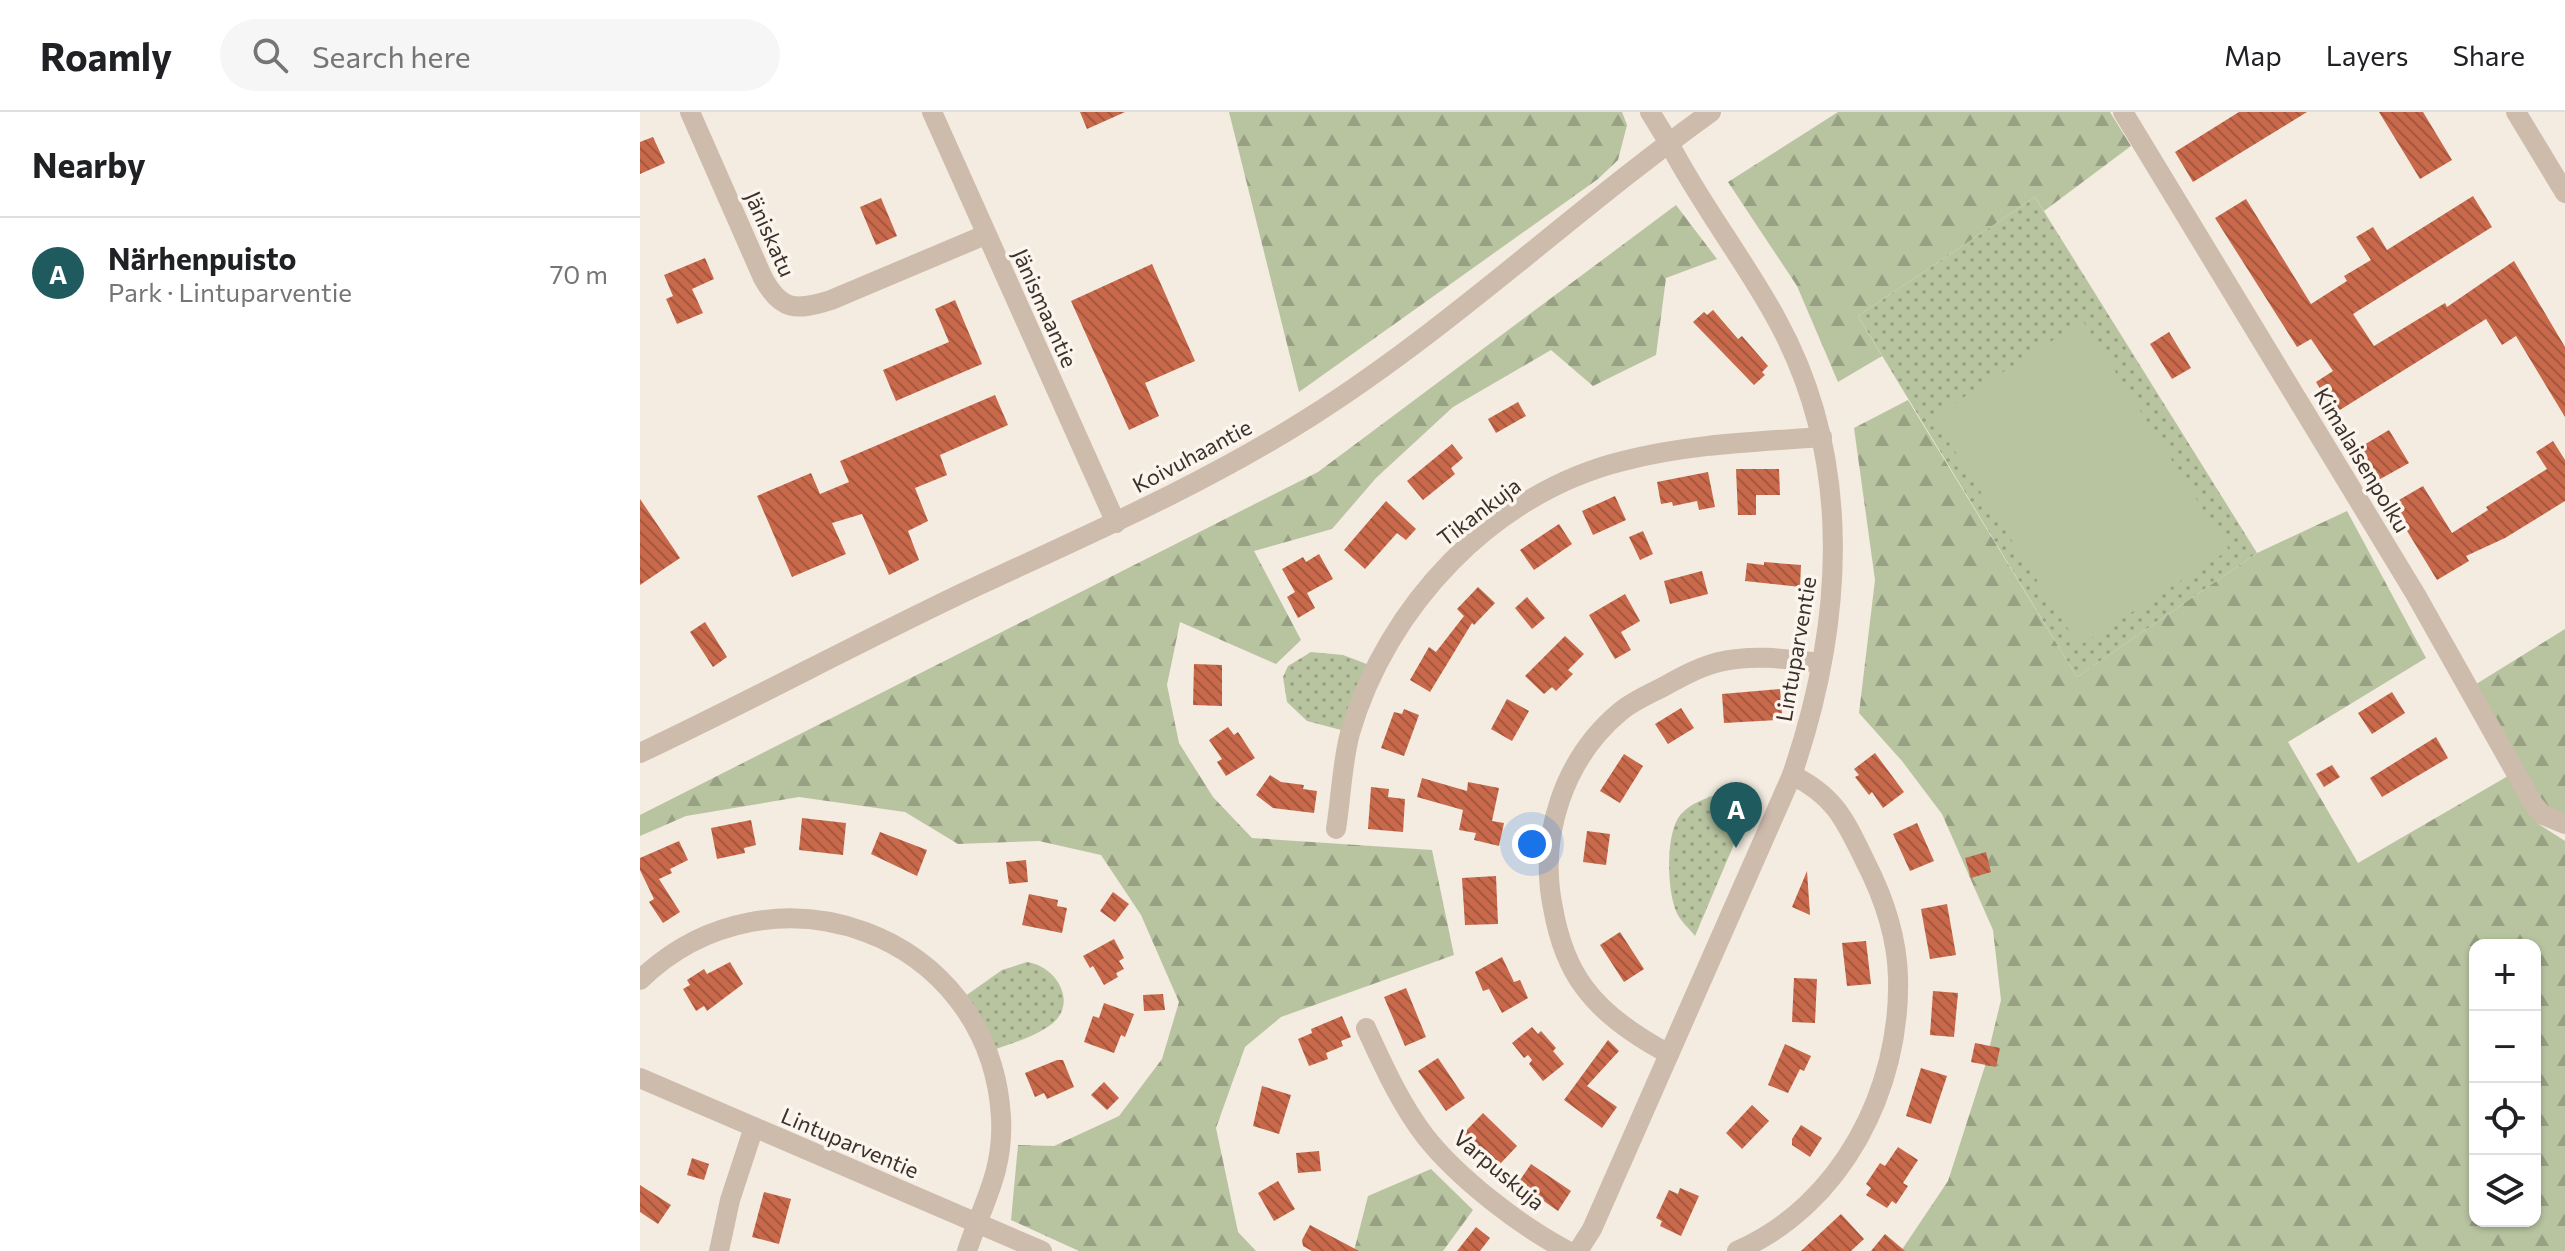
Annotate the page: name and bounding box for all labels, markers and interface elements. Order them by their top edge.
search box [220,19,780,91]
text: Roamly [40,32,172,79]
icon: search [248,33,292,77]
text: Search here [312,37,471,74]
text: Map [2224,38,2282,72]
text: Layers [2326,38,2408,72]
text: Share [2452,38,2525,72]
text: Nearby [32,143,146,185]
street label: Jäniskatu [740,187,801,281]
text: Närhenpuisto [108,239,297,276]
street label: Jänismaantie [1007,244,1084,371]
text: A [49,258,67,289]
text: 70 m [550,258,608,289]
text: Park · Lintuparventie [108,276,352,307]
street label: Kimalaisenpolku [2309,382,2416,537]
street label: Koivuhaantie [1128,413,1256,498]
street label: Tikankuja [1432,472,1526,552]
street label: Lintuparventie [1769,574,1822,724]
pin: A [1710,782,1762,848]
your location [1512,824,1552,864]
map controls [2469,939,2541,1227]
button: + [2469,939,2541,1011]
button: − [2469,1011,2541,1083]
button: locate [2469,1083,2541,1155]
street label: Lintuparventie [777,1101,923,1184]
street label: Varpuskuja [1448,1124,1550,1216]
button: layers [2469,1155,2541,1227]

